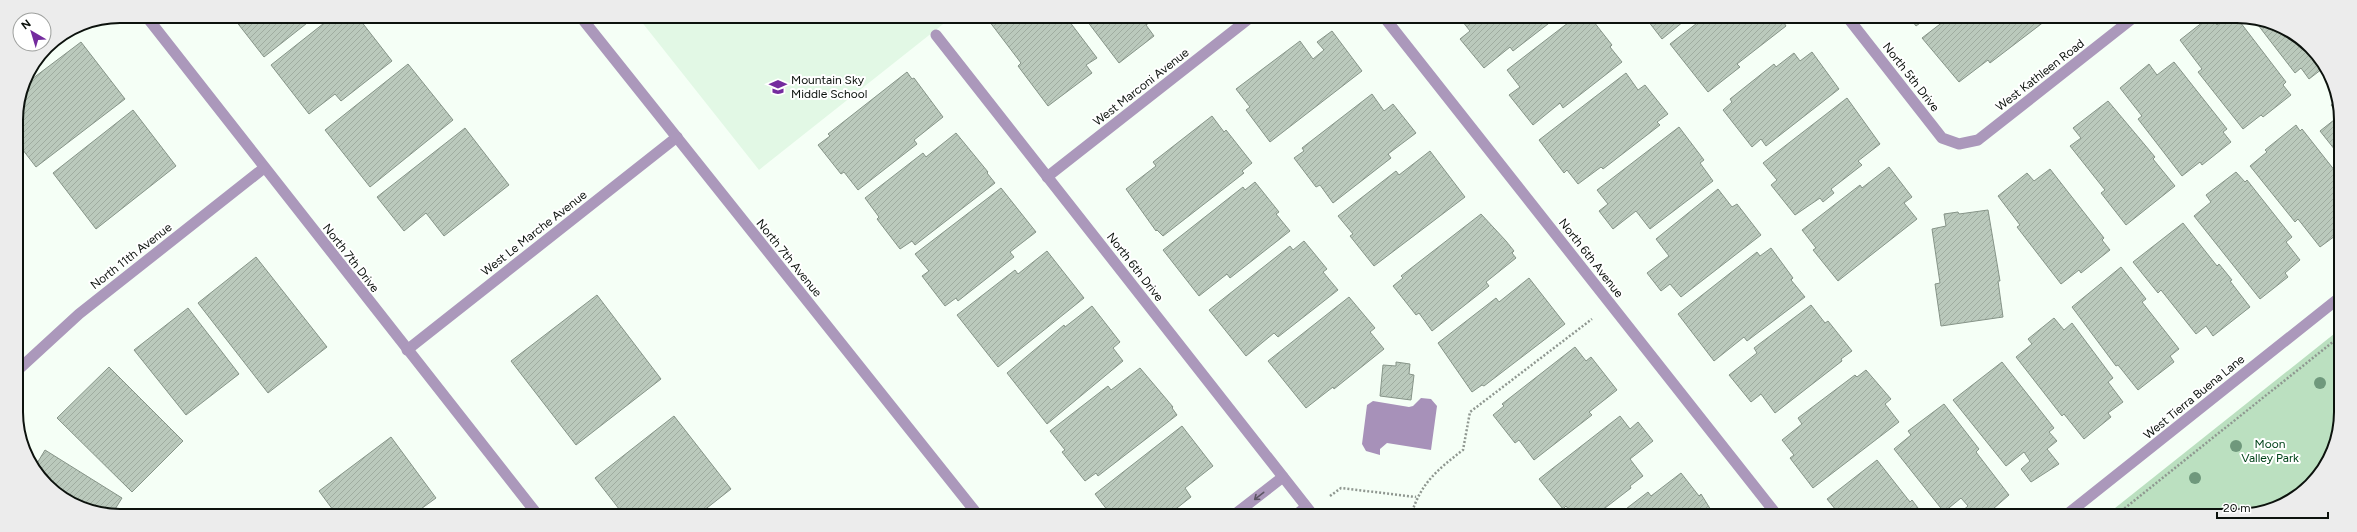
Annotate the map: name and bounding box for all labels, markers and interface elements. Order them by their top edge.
north arrow [12,12,52,52]
text: N [19,17,34,32]
street label: West Kathleen Road [1993,36,2087,114]
street label: North 5th Drive [1880,40,1942,114]
street label: West Marconi Avenue [1090,45,1192,129]
place label: Mountain Sky Middle School [791,73,867,101]
school or university icon: Mountain Sky Middle School [768,77,788,97]
street label: West Le Marche Avenue [478,187,590,279]
street label: North 7th Avenue [753,216,825,300]
street label: North 6th Avenue [1556,216,1626,301]
street label: North 11th Avenue [88,220,175,292]
street label: North 7th Drive [320,221,382,295]
street label: North 6th Drive [1104,230,1166,304]
street label: West Tierra Buena Lane [2141,352,2248,442]
park label: Moon Valley Park [2241,437,2299,465]
one-way arrow [1253,492,1264,500]
scale bar [2217,494,2328,520]
text: 20 m [2223,501,2251,515]

